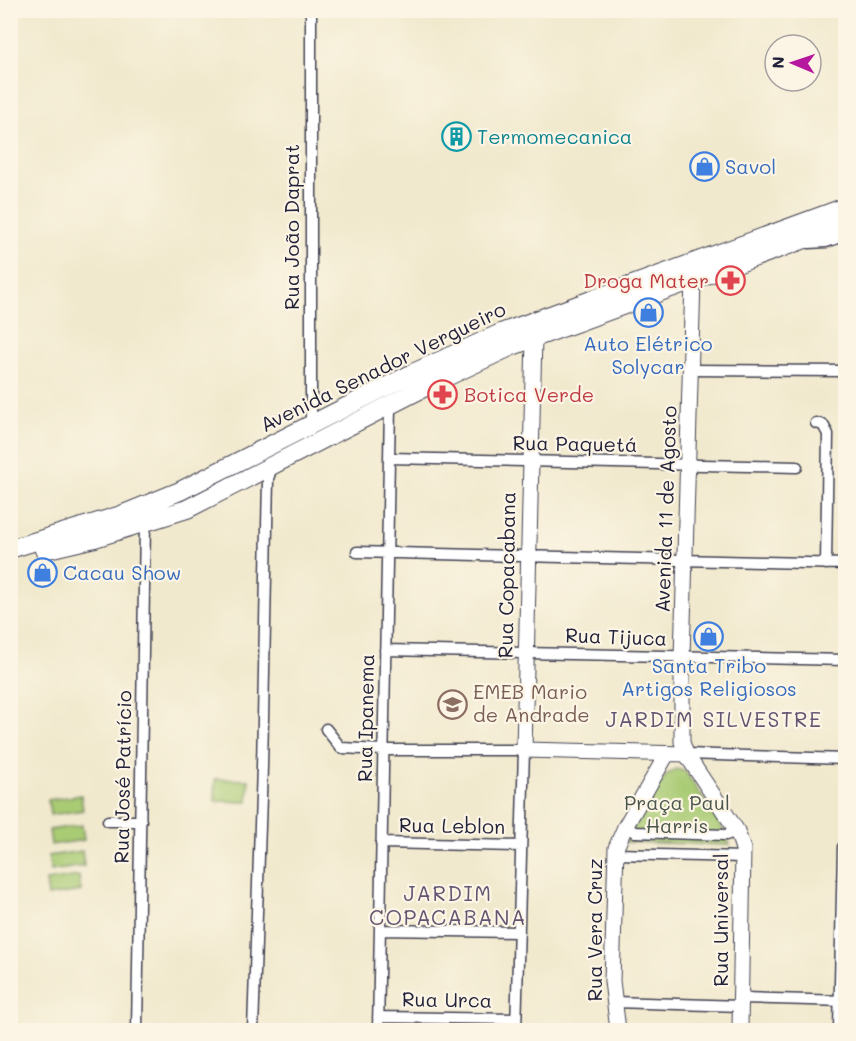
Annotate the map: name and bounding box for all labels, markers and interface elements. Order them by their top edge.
north arrow [763,33,823,93]
text: N [767,56,788,69]
building icon: Termomecanica [440,121,472,153]
place label: Termomecanica [477,123,632,149]
street label: Rua João Daprat [278,144,304,310]
shop icon: Savol [688,151,720,183]
place label: Savol [725,153,776,179]
pharmacy icon: Droga Mater [714,265,746,297]
place label: Droga Mater [583,267,709,293]
street label: Avenida Senador Vergueiro [256,295,510,437]
shop icon: Auto Elétrico Solycar [632,297,664,329]
place label: Auto Elétrico Solycar [583,330,713,379]
pharmacy icon: Botica Verde [427,379,459,411]
place label: Botica Verde [464,381,594,407]
street label: Avenida 11 de Agosto [648,405,682,613]
street label: Rua Paquetá [512,429,638,457]
street label: Rua Copacabana [492,492,520,658]
shop icon: Cacau Show [26,557,58,589]
place label: Cacau Show [63,559,181,585]
shop icon: Santa Tribo Artigos Religiosos [693,620,725,652]
street label: Rua Tijuca [565,621,667,651]
place label: Santa Tribo Artigos Religiosos [621,652,797,701]
street label: Rua Ipanema [351,654,379,782]
place label: EMEB Mario de Andrade [473,678,590,727]
school or university icon: EMEB Mario de Andrade [436,688,468,720]
street label: Rua José Patrício [107,690,137,864]
district label: JARDIM SILVESTRE [605,705,823,732]
park label: Praça Paul Harris [624,789,730,838]
street label: Rua Leblon [399,811,505,839]
street label: Rua Universal [707,853,733,987]
street label: Rua Vera Cruz [581,858,607,1002]
district label: JARDIM COPACABANA [369,879,527,930]
street label: Rua Urca [402,985,492,1013]

